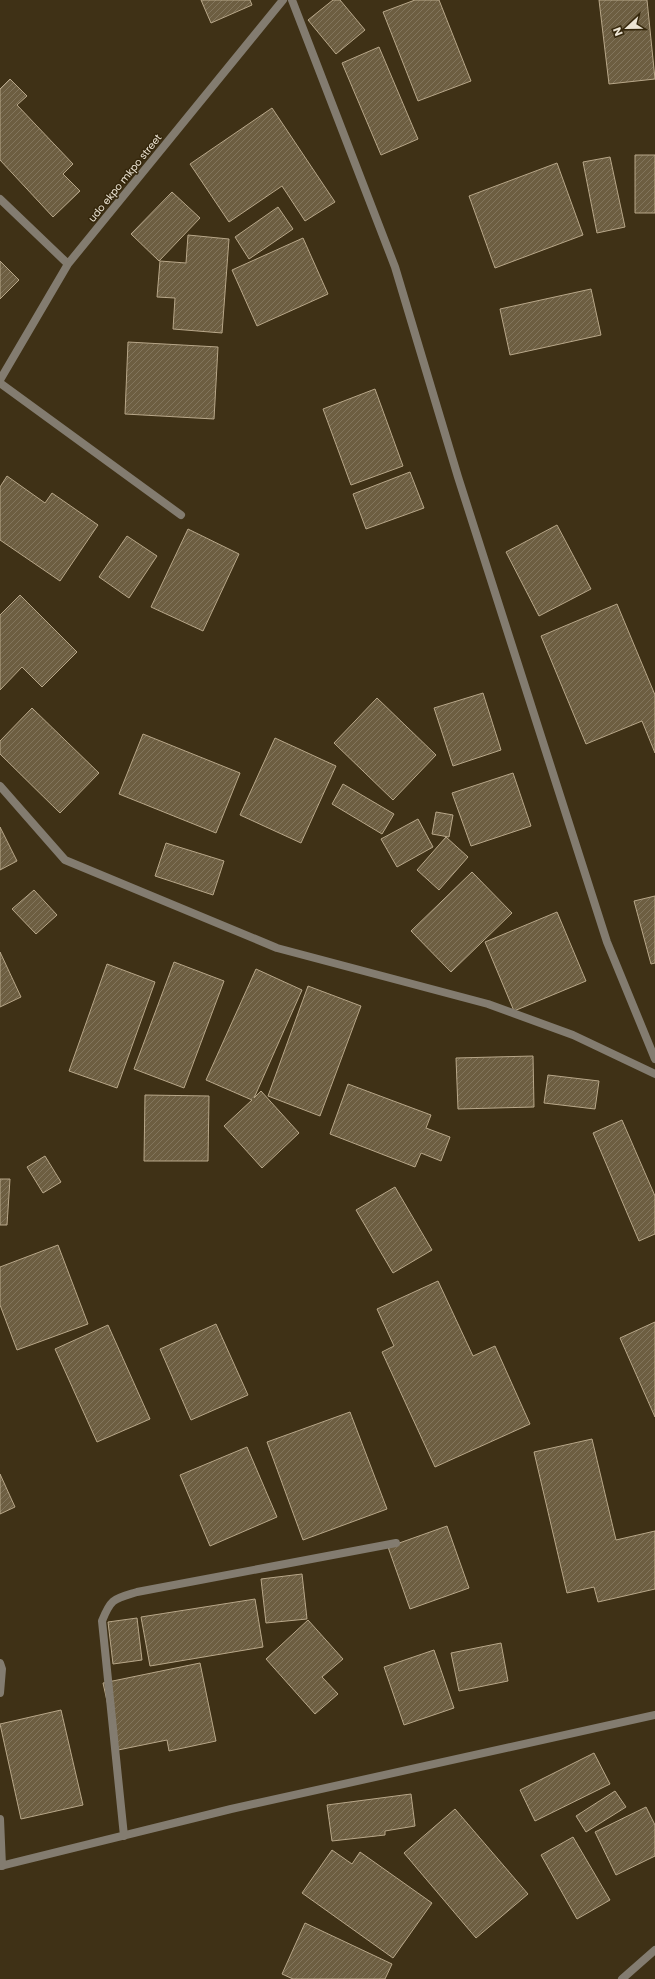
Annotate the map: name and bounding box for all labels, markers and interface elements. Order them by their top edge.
north arrow [607,8,647,48]
text: N [609,25,627,39]
street label: udo ekpo mkpo street [85,131,165,225]

